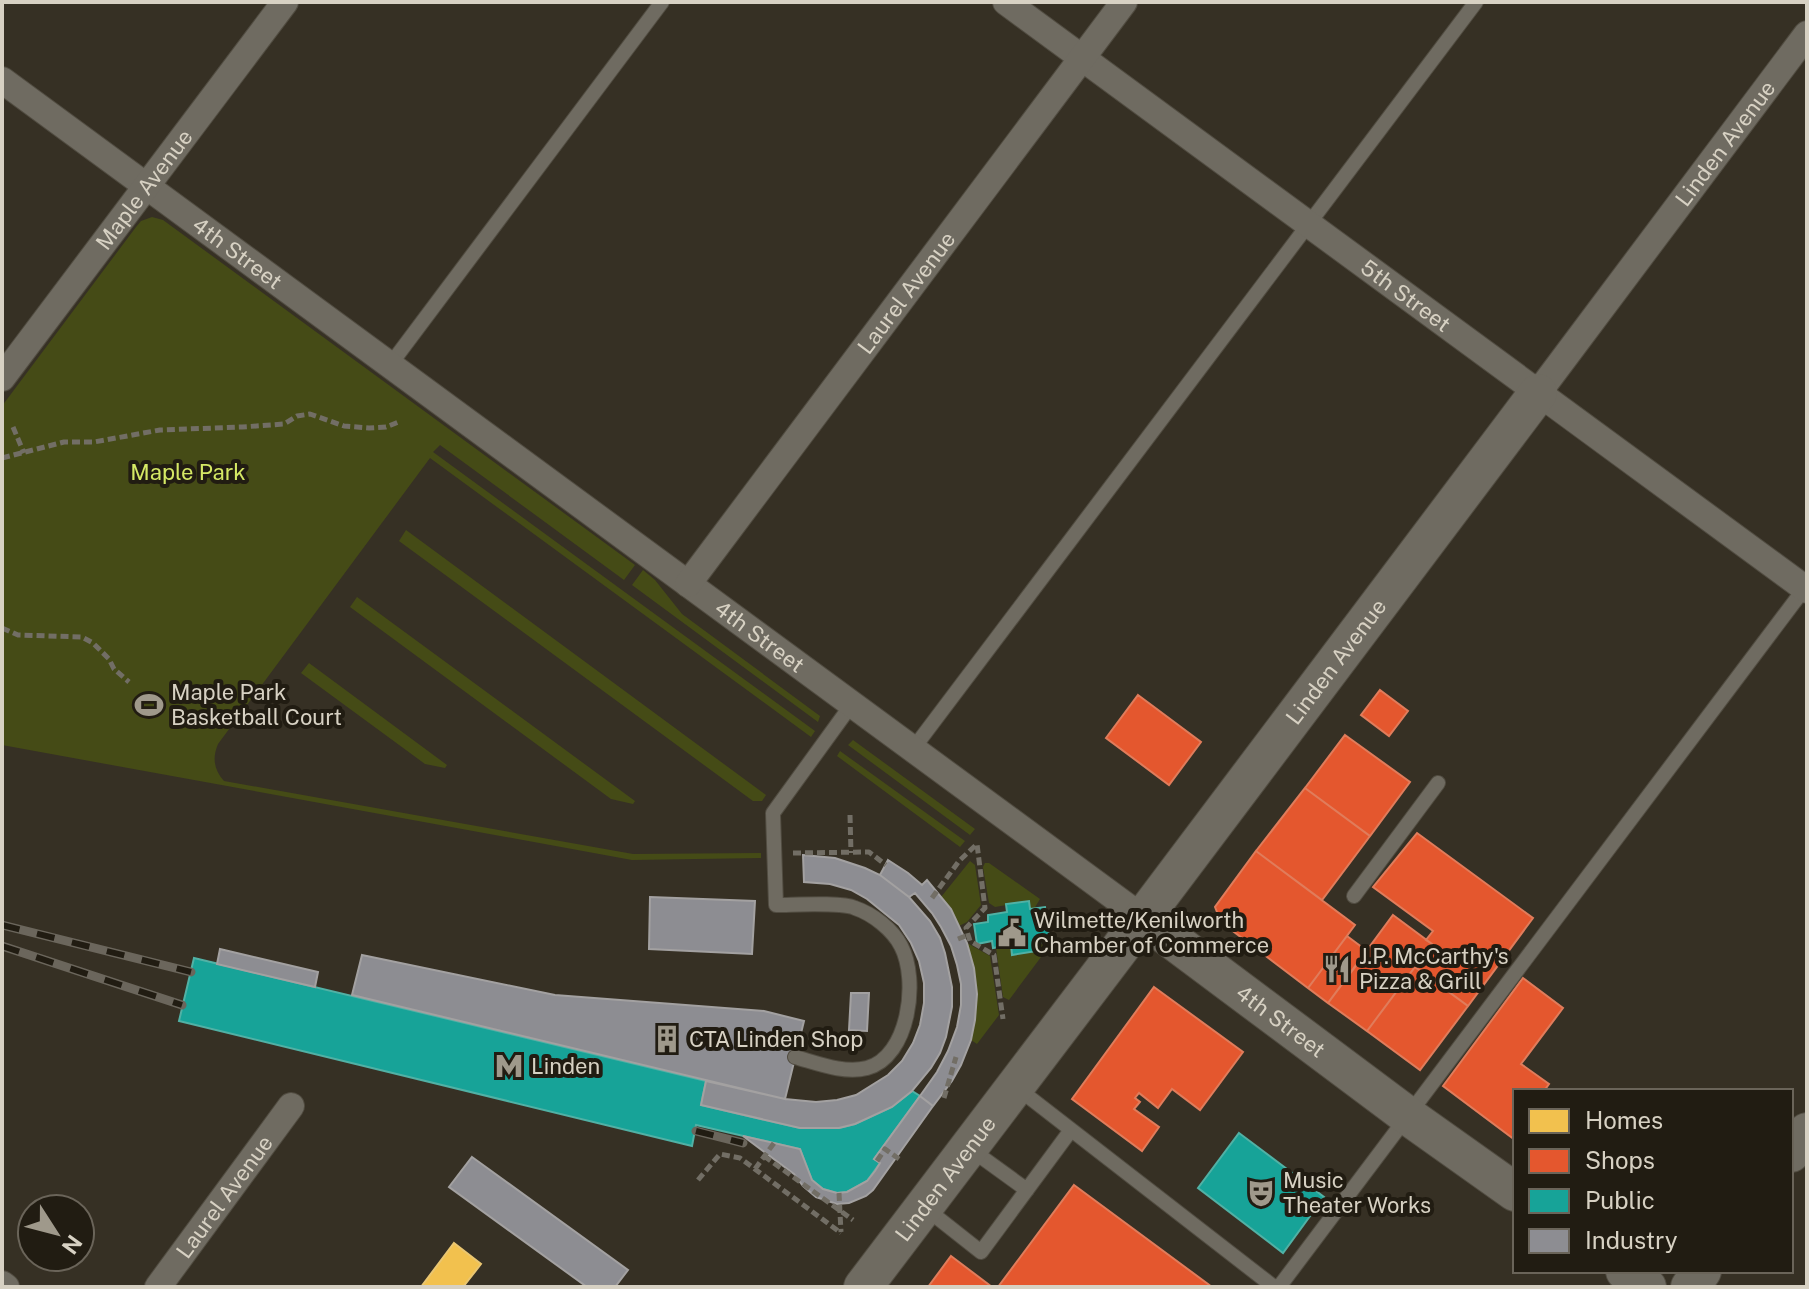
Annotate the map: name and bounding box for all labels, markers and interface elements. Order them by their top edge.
street label: Linden Avenue [1670,75,1781,211]
street label: Maple Avenue [90,124,198,255]
street label: 4th Street [187,211,287,294]
street label: Laurel Avenue [852,226,960,359]
street label: 5th Street [1356,254,1456,337]
park label: Maple Park [130,459,246,485]
street label: Linden Avenue [1280,594,1391,729]
street label: 4th Street [710,595,810,678]
place label: Maple Park Basketball Court [171,679,342,730]
sports icon: Maple Park Basketball Court [134,690,164,720]
place label: Wilmette/Kenilworth Chamber of Commerce [1034,907,1269,958]
public building icon: Wilmette/Kenilworth Chamber of Commerce [997,918,1027,948]
place label: J.P. McCarthy's Pizza & Grill [1359,943,1509,994]
restaurant icon: J.P. McCarthy's Pizza & Grill [1322,954,1352,984]
street label: 4th Street [1231,979,1331,1063]
building icon: CTA Linden Shop [652,1024,682,1054]
place label: CTA Linden Shop [689,1026,863,1052]
metro station icon: Linden [494,1051,524,1081]
place label: Linden [531,1053,600,1079]
legend [1513,1089,1793,1273]
text: Homes [1585,1106,1663,1134]
street label: Linden Avenue [889,1111,1001,1246]
street label: Laurel Avenue [171,1130,278,1263]
text: Shops [1585,1146,1655,1174]
place label: Music Theater Works [1283,1167,1431,1218]
theatre icon: Music Theater Works [1246,1178,1276,1208]
text: Public [1585,1186,1655,1214]
north arrow [16,1193,96,1273]
text: Industry [1585,1226,1678,1254]
text: N [57,1230,88,1259]

